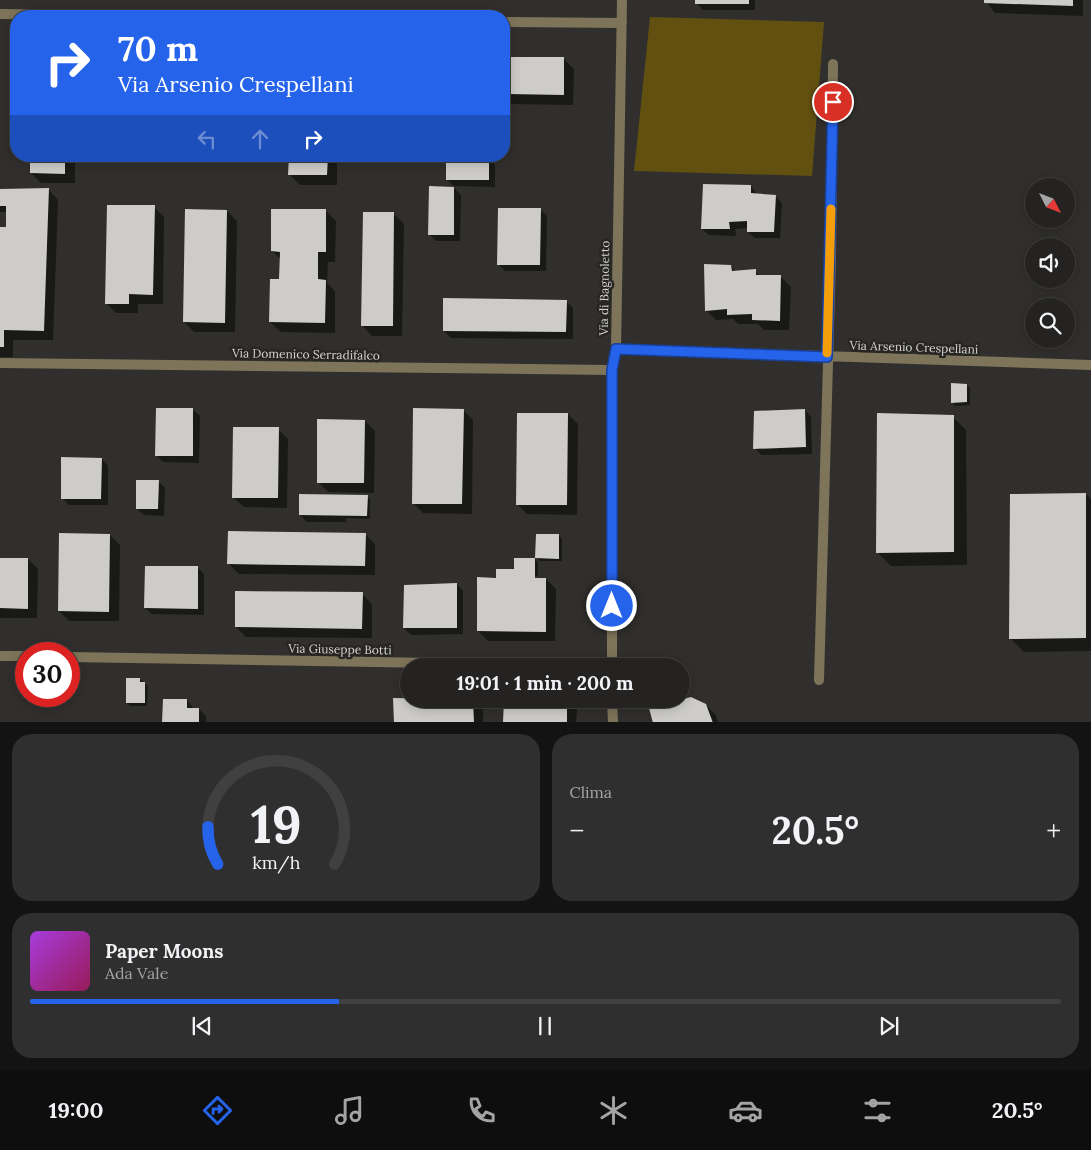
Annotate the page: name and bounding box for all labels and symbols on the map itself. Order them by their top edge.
pin [812,81,854,123]
north arrow [1025,178,1075,228]
street label: Via di Bagnoletto [596,240,612,337]
street label: Via Arsenio Crespellani [848,337,979,357]
street label: Via Domenico Serradifalco [231,345,380,363]
position arrow [585,579,637,631]
street label: Via Giuseppe Botti [287,641,392,657]
speed limit sign: 30 [15,642,80,707]

